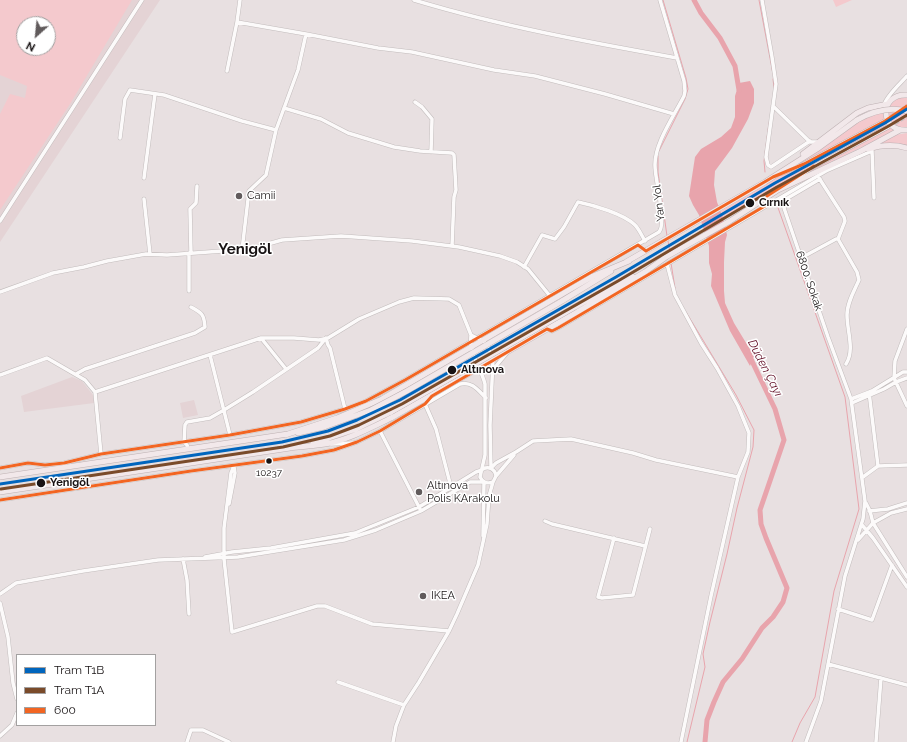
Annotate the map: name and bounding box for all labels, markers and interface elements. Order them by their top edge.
north arrow [16,16,56,56]
text: N [24,39,37,54]
street label: Yan Yol [650,184,668,222]
place label: Camii [247,189,275,203]
marker: Camii [234,191,244,201]
place label: Cırnık [759,196,789,210]
marker: Cırnık [744,197,756,209]
district label: Yenigöl [218,240,272,258]
street label: 6800. Sokak [793,249,825,313]
water label: Düden Çayı [745,337,785,399]
place label: Altınova [461,363,504,377]
marker: Altınova [446,364,458,376]
marker: 10237 [264,456,274,466]
place label: 10237 [256,467,282,479]
place label: Yenigöl [50,476,89,490]
marker: Yenigöl [35,477,47,489]
place label: Altınova Polis KArakolu [427,479,500,505]
marker: Altınova Polis KArakolu [414,487,424,497]
place label: IKEA [431,589,455,603]
marker: IKEA [418,591,428,601]
legend [16,654,156,726]
text: Tram T1B [54,663,104,677]
text: Tram T1A [54,683,104,697]
text: 600 [54,703,76,717]

